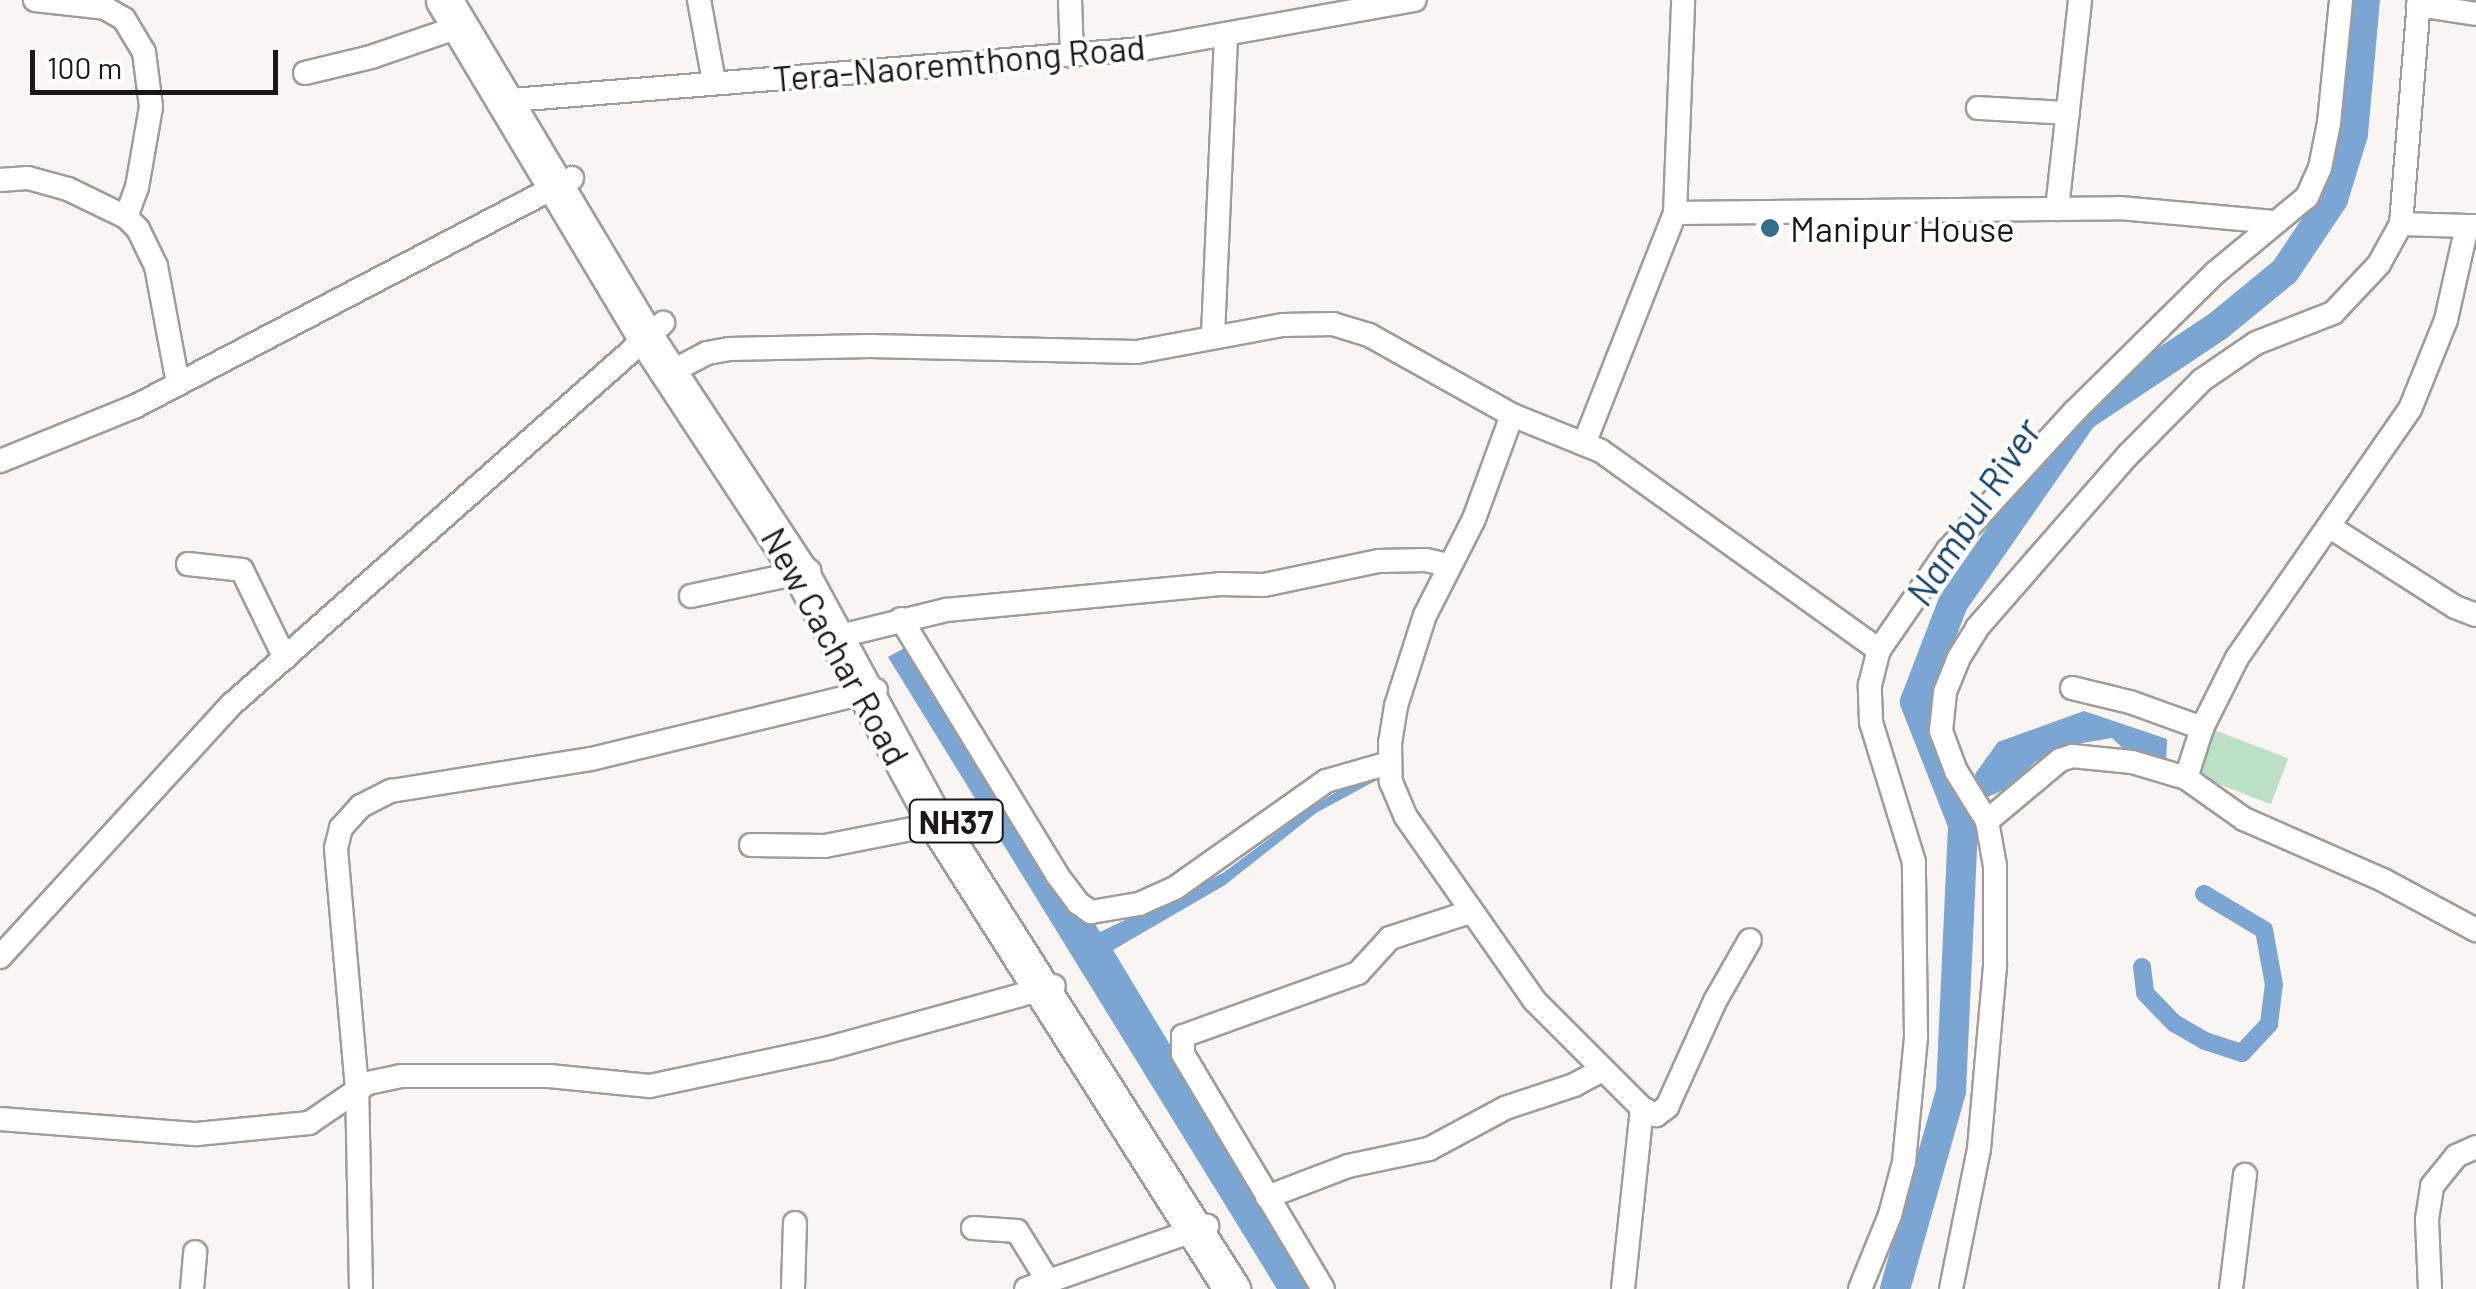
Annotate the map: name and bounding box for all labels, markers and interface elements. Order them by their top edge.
street label: Tera-Naoremthong Road [771,25,1147,99]
scale bar [35,30,282,92]
text: 100 m [47,49,122,85]
place label: Manipur House [1790,207,2015,249]
marker: Manipur House [1759,217,1781,239]
water label: Nambul River [1896,410,2050,614]
street label: New Cachar Road [753,520,919,772]
road number: NH37 [908,794,1004,848]

